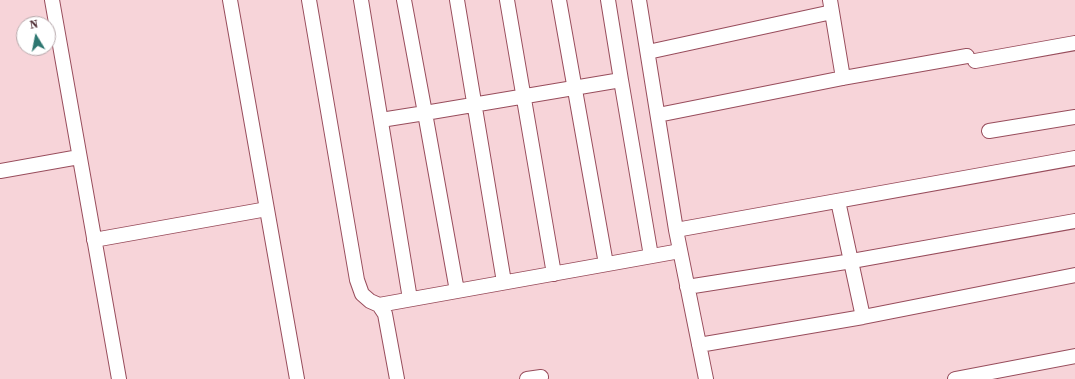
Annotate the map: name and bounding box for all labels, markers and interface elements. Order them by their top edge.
north arrow [16,16,56,56]
text: N [29,17,39,33]

